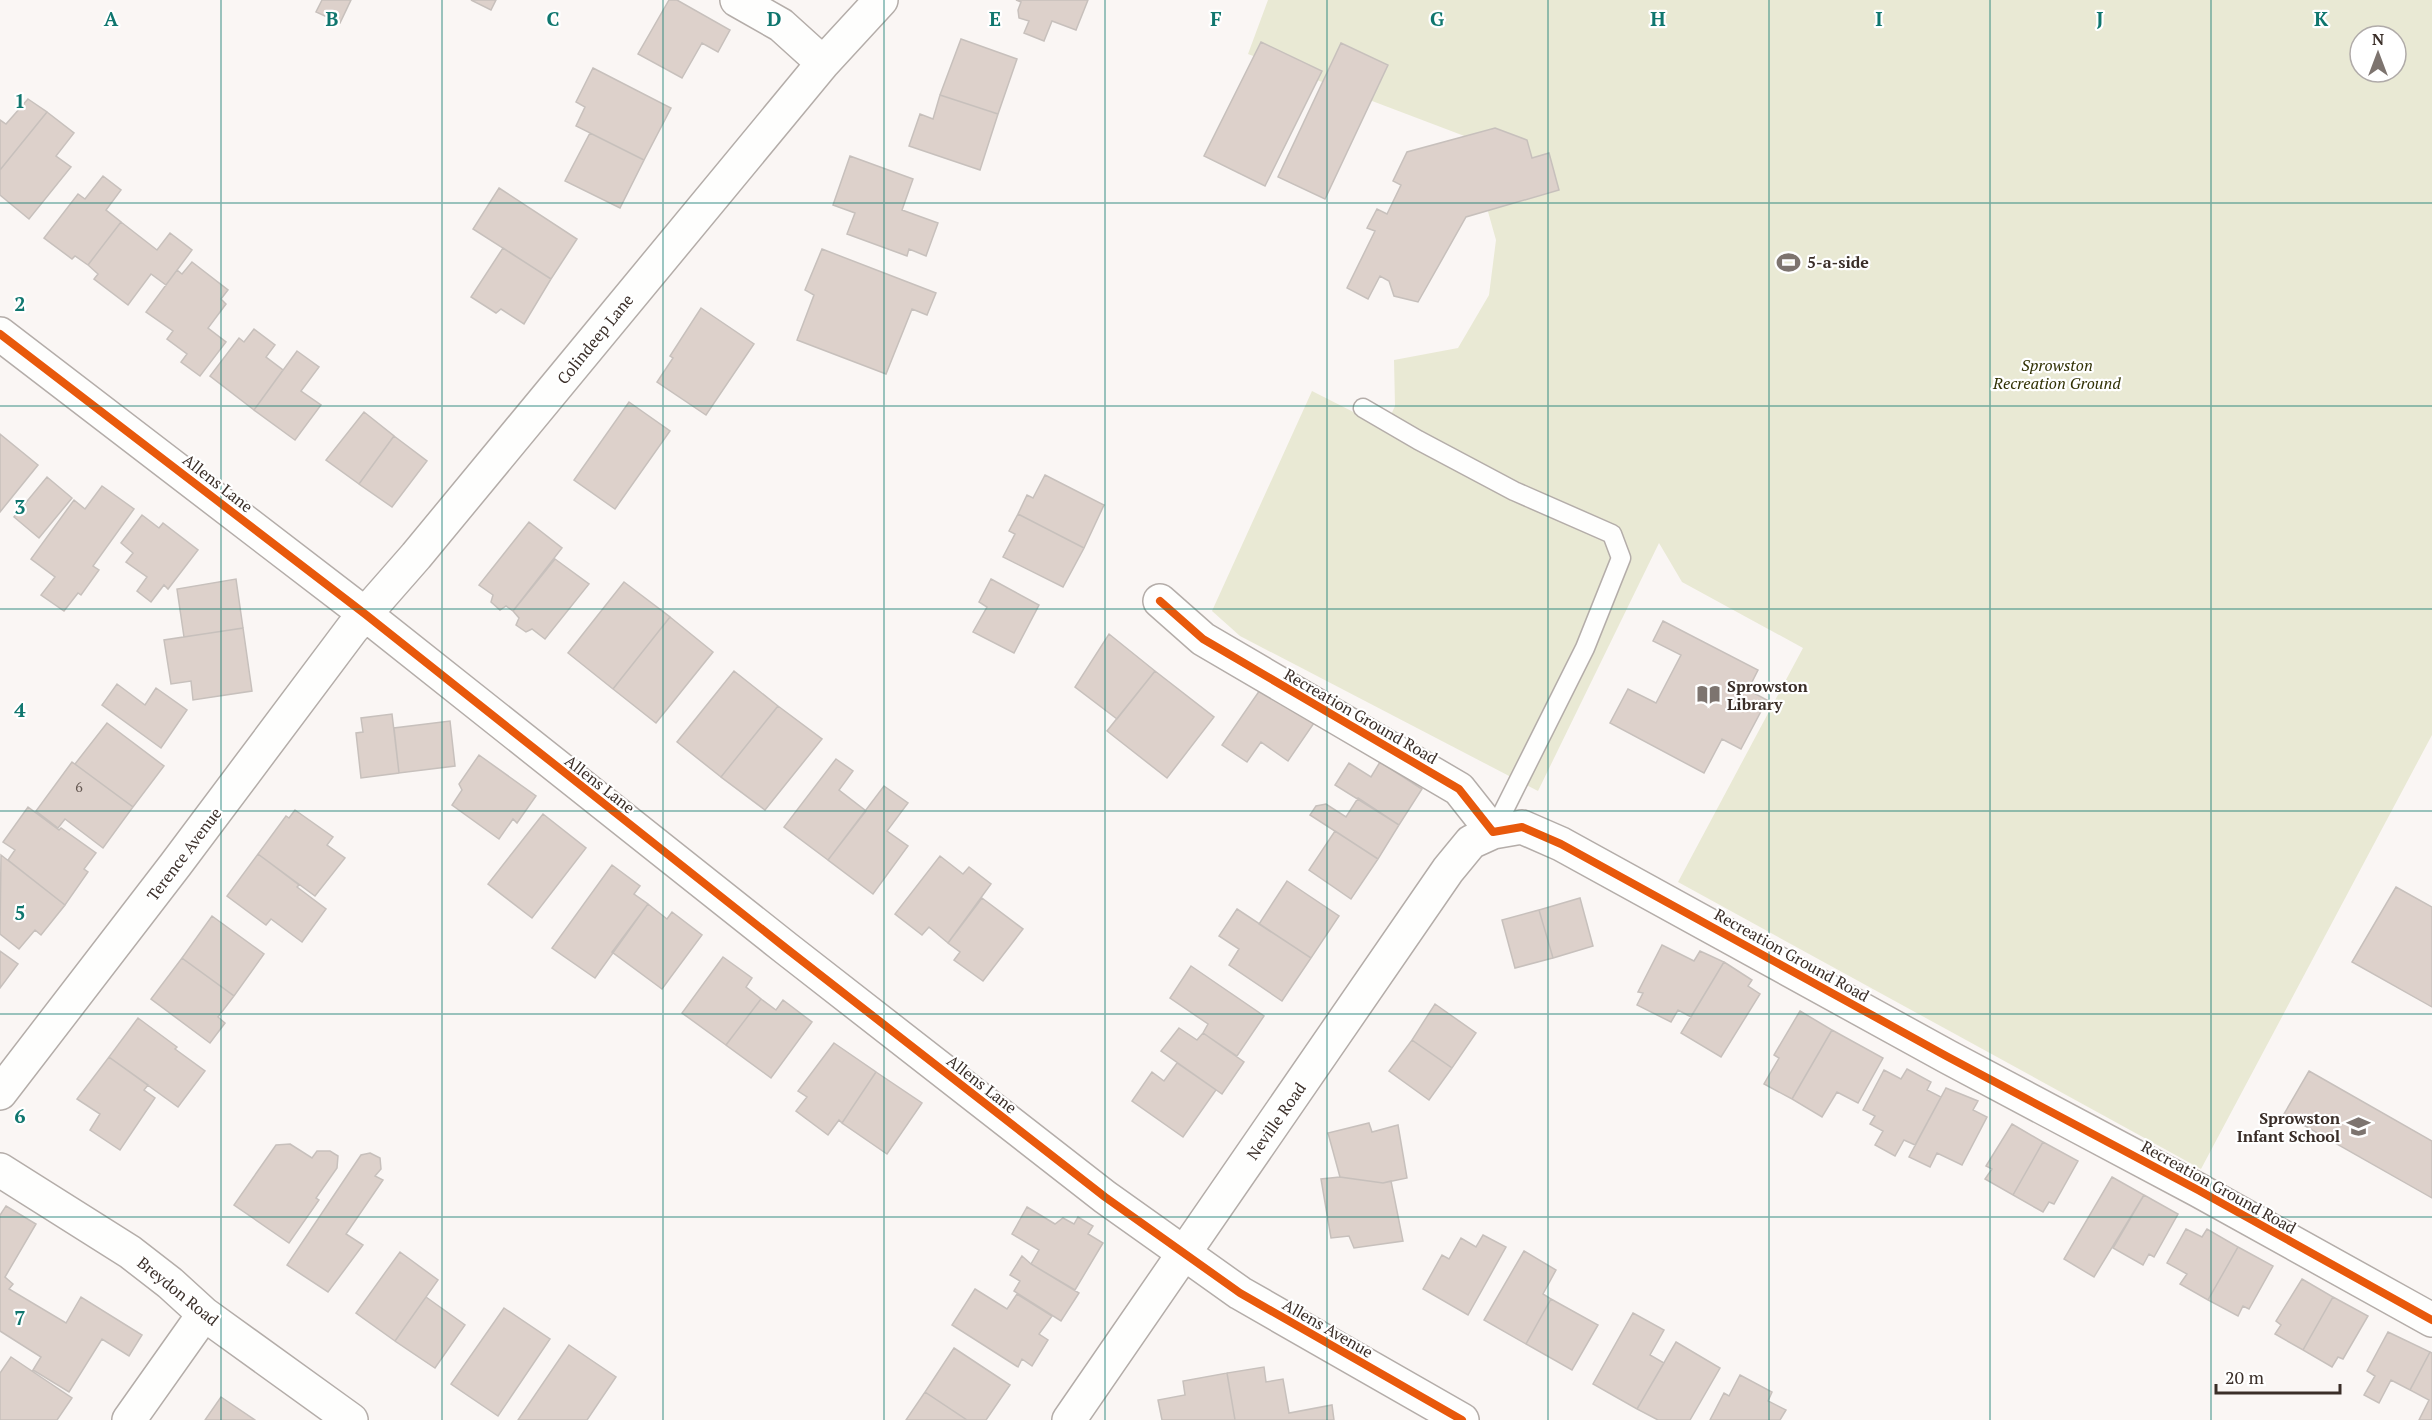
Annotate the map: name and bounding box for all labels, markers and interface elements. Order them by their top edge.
text: A [104,5,119,32]
text: B [326,5,339,32]
text: C [546,5,560,32]
text: D [767,5,781,32]
text: E [989,5,1001,32]
text: F [1210,5,1222,32]
text: G [1430,5,1444,32]
text: H [1650,5,1666,32]
text: I [1875,5,1883,32]
text: J [2096,5,2104,32]
text: K [2314,5,2329,32]
north arrow [2348,24,2408,84]
text: N [2372,28,2384,50]
text: 1 [14,87,26,114]
sports icon: 5-a-side [1776,249,1802,275]
place label: 5-a-side [1807,251,1869,273]
street label: Colindeep Lane [552,289,638,389]
text: 2 [14,290,26,317]
park label: Sprowston Recreation Ground [1992,354,2121,394]
street label: Allens Lane [178,449,258,517]
text: 3 [14,493,26,520]
street label: Recreation Ground Road [1280,663,1442,769]
place label: Sprowston Library [1727,675,1809,715]
library icon: Sprowston Library [1696,682,1722,708]
text: 4 [14,696,26,723]
street label: Allens Lane [560,750,640,818]
house number: 6 [75,777,83,796]
street label: Terence Avenue [142,803,226,905]
text: 5 [14,899,26,926]
street label: Recreation Ground Road [1711,903,1873,1007]
street label: Allens Lane [942,1050,1022,1118]
street label: Neville Road [1241,1078,1311,1164]
text: 6 [14,1102,26,1129]
place label: Sprowston Infant School [2237,1107,2341,1147]
school or university icon: Sprowston Infant School [2345,1114,2371,1140]
street label: Recreation Ground Road [2138,1135,2300,1239]
street label: Breydon Road [133,1251,223,1331]
street label: Allens Avenue [1279,1293,1377,1363]
text: 7 [14,1304,26,1331]
scale bar [2216,1357,2340,1395]
text: 20 m [2225,1365,2265,1389]

